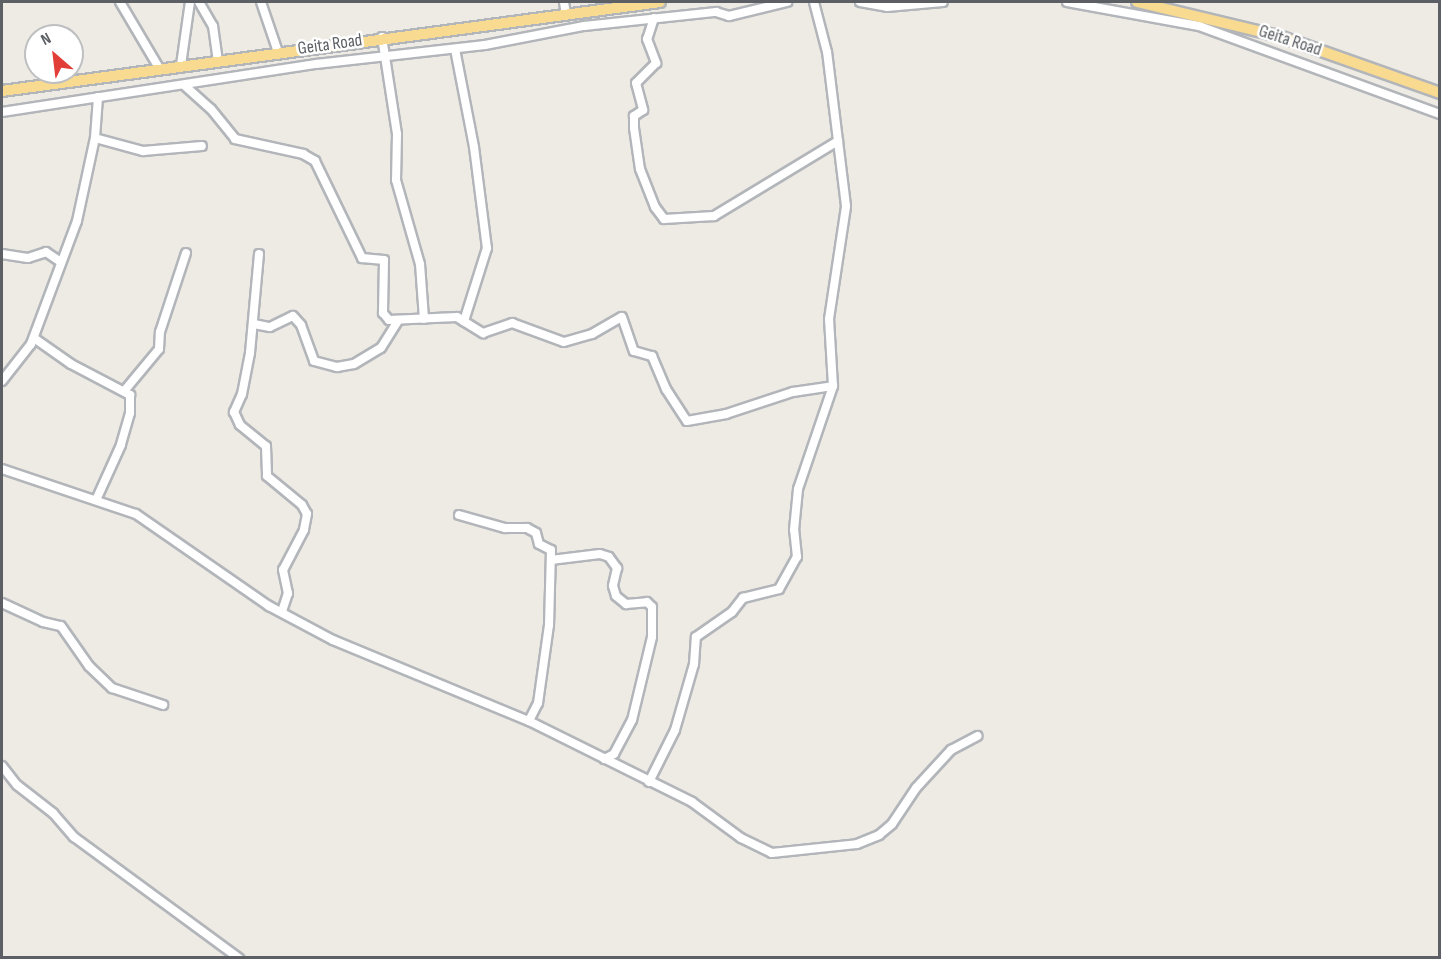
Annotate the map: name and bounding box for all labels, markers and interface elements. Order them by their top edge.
street label: Geita Road [1256,21,1324,61]
north arrow [24,24,84,84]
text: N [38,29,54,50]
street label: Geita Road [296,30,364,60]

